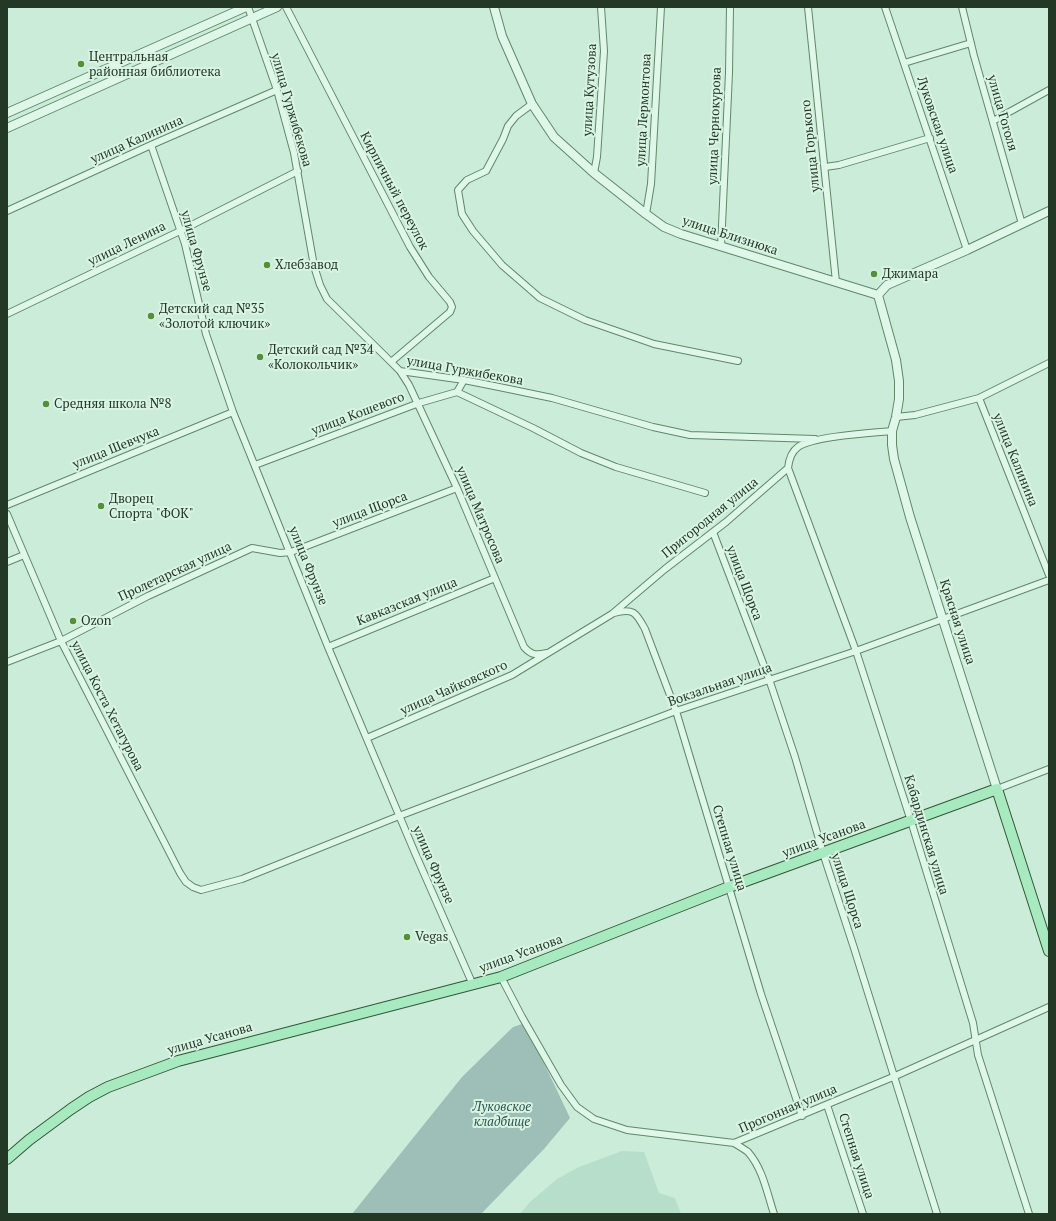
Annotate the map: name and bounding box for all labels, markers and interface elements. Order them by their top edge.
street label: улица Кутузова [580,43,600,137]
place label: Центральная районная библиотека [89,49,221,80]
street label: улица Гуржибекова [267,51,315,169]
street label: улица Лермонтова [633,53,655,167]
marker: Центральная районная библиотека [76,59,86,69]
street label: улица Чернокурова [705,67,725,185]
street label: улица Гоголя [984,73,1020,153]
street label: Луковская улица [913,74,961,176]
street label: улица Горького [798,99,824,193]
street label: улица Калинина [88,113,186,167]
street label: Кирпичный переулок [356,129,432,253]
street label: улица Фрунзе [177,209,215,293]
street label: улица Близнюка [680,213,780,259]
street label: улица Ленина [86,218,168,270]
place label: Хлебзавод [275,257,338,273]
marker: Хлебзавод [262,260,272,270]
place label: Джимара [882,266,938,282]
marker: Джимара [869,269,879,279]
place label: Детский сад №35 «Золотой ключик» [159,301,270,332]
marker: Детский сад №35 «Золотой ключик» [146,311,156,321]
place label: Детский сад №34 «Колокольчик» [268,342,374,373]
marker: Детский сад №34 «Колокольчик» [255,352,265,362]
street label: улица Гуржибекова [406,353,524,389]
street label: улица Кошевого [309,389,407,439]
place label: Средняя школа №8 [54,396,171,412]
marker: Средняя школа №8 [41,399,51,409]
street label: улица Калинина [989,411,1041,509]
street label: улица Шевчука [70,424,162,472]
street label: улица Матросова [452,464,508,566]
street label: Пригородная улица [659,474,761,562]
street label: улица Щорса [330,489,410,531]
place label: Дворец Спорта "ФОК" [109,491,194,522]
marker: Дворец Спорта "ФОК" [96,501,106,511]
street label: улица Фрунзе [285,524,331,608]
street label: Пролетарская улица [116,539,234,605]
street label: улица Щорса [723,543,765,623]
street label: Кавказская улица [354,575,460,629]
street label: Красная улица [936,577,978,667]
place label: Ozon [81,613,111,629]
marker: Ozon [68,616,78,626]
street label: улица Коста Хетагурова [67,638,147,774]
street label: улица Чайковского [398,657,510,719]
street label: Вокзальная улица [666,660,774,710]
street label: Кабардинская улица [900,773,952,897]
street label: Степная улица [708,803,750,893]
street label: улица Усанова [780,817,868,861]
street label: улица Фрунзе [409,824,457,906]
street label: улица Щорса [827,851,867,931]
place label: Vegas [415,929,448,945]
marker: Vegas [402,932,412,942]
street label: улица Усанова [477,932,565,976]
street label: улица Усанова [166,1019,254,1059]
street label: Прогонная улица [737,1081,839,1137]
park label: Луковское кладбище [473,1099,531,1130]
street label: Степная улица [835,1111,877,1201]

